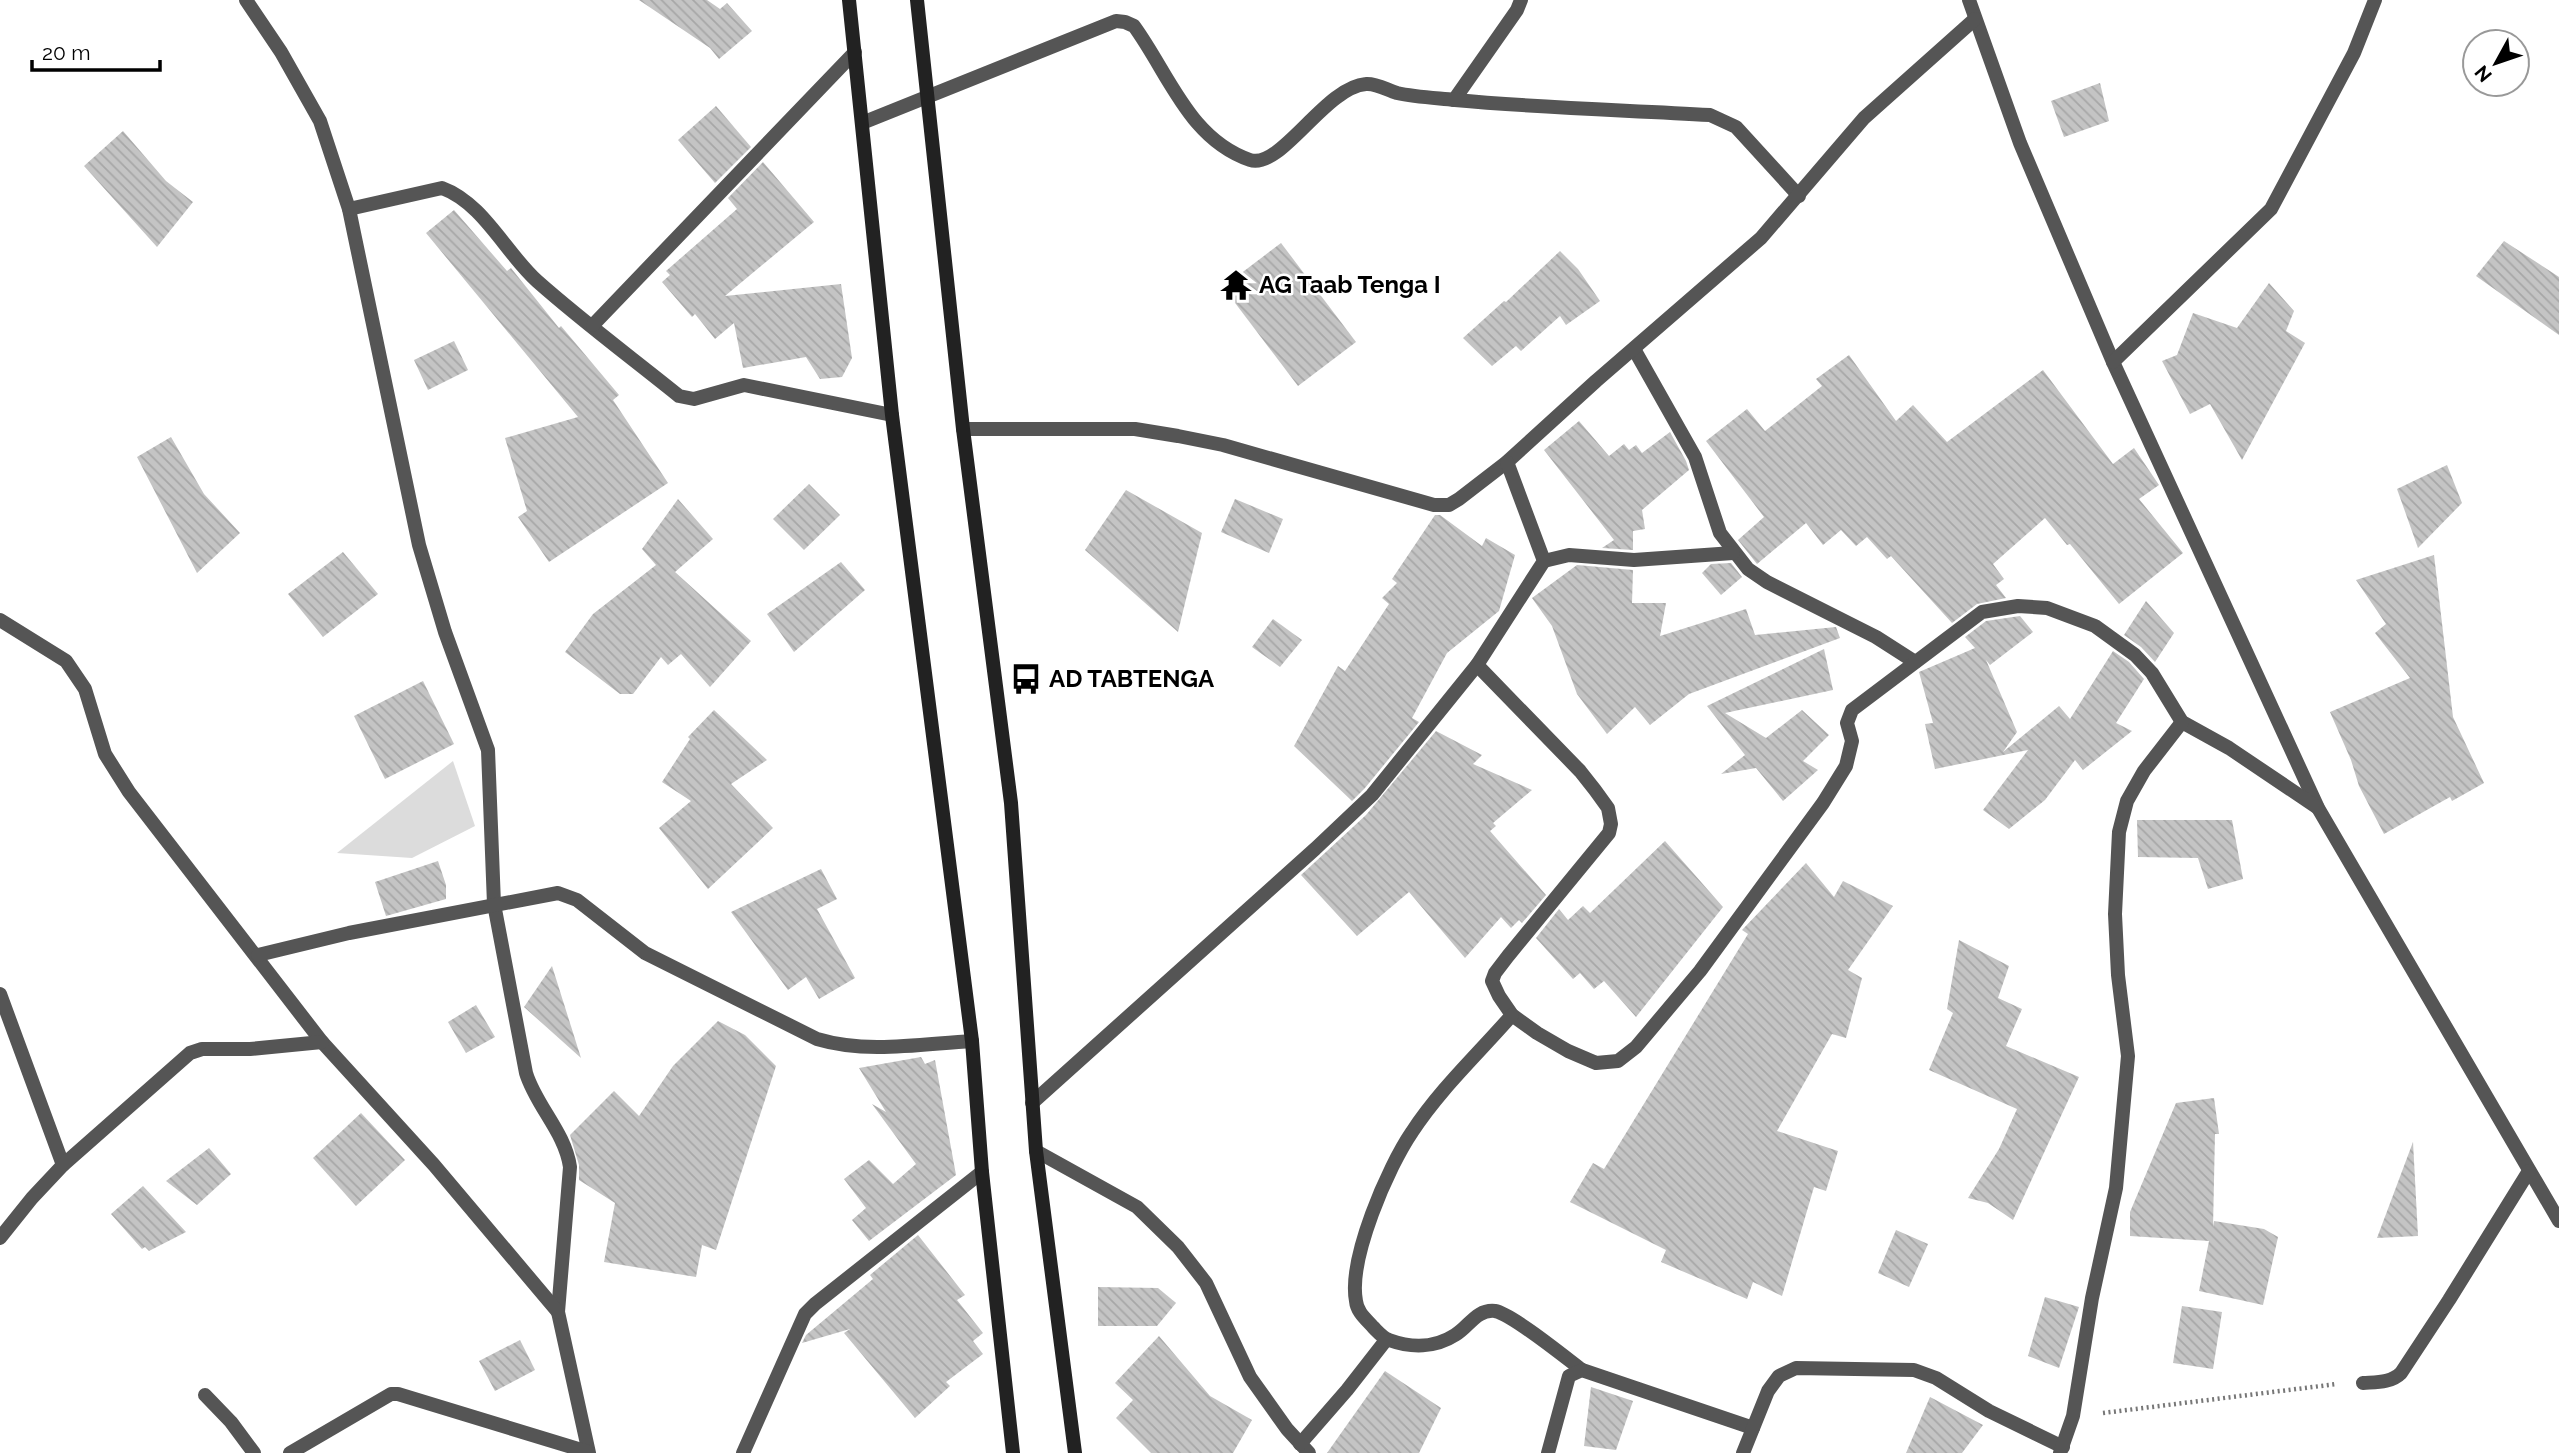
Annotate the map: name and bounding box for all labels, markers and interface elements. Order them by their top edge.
scale bar [32,28,159,72]
north arrow [2461,28,2531,98]
text: 20 m [42,40,90,65]
text: N [2470,61,2496,87]
temple icon: AG Taab Tenga I [1219,268,1253,302]
place label: AG Taab Tenga I [1259,270,1441,299]
bus stop icon: AD TABTENGA [1009,662,1043,696]
place label: AD TABTENGA [1049,664,1215,693]

